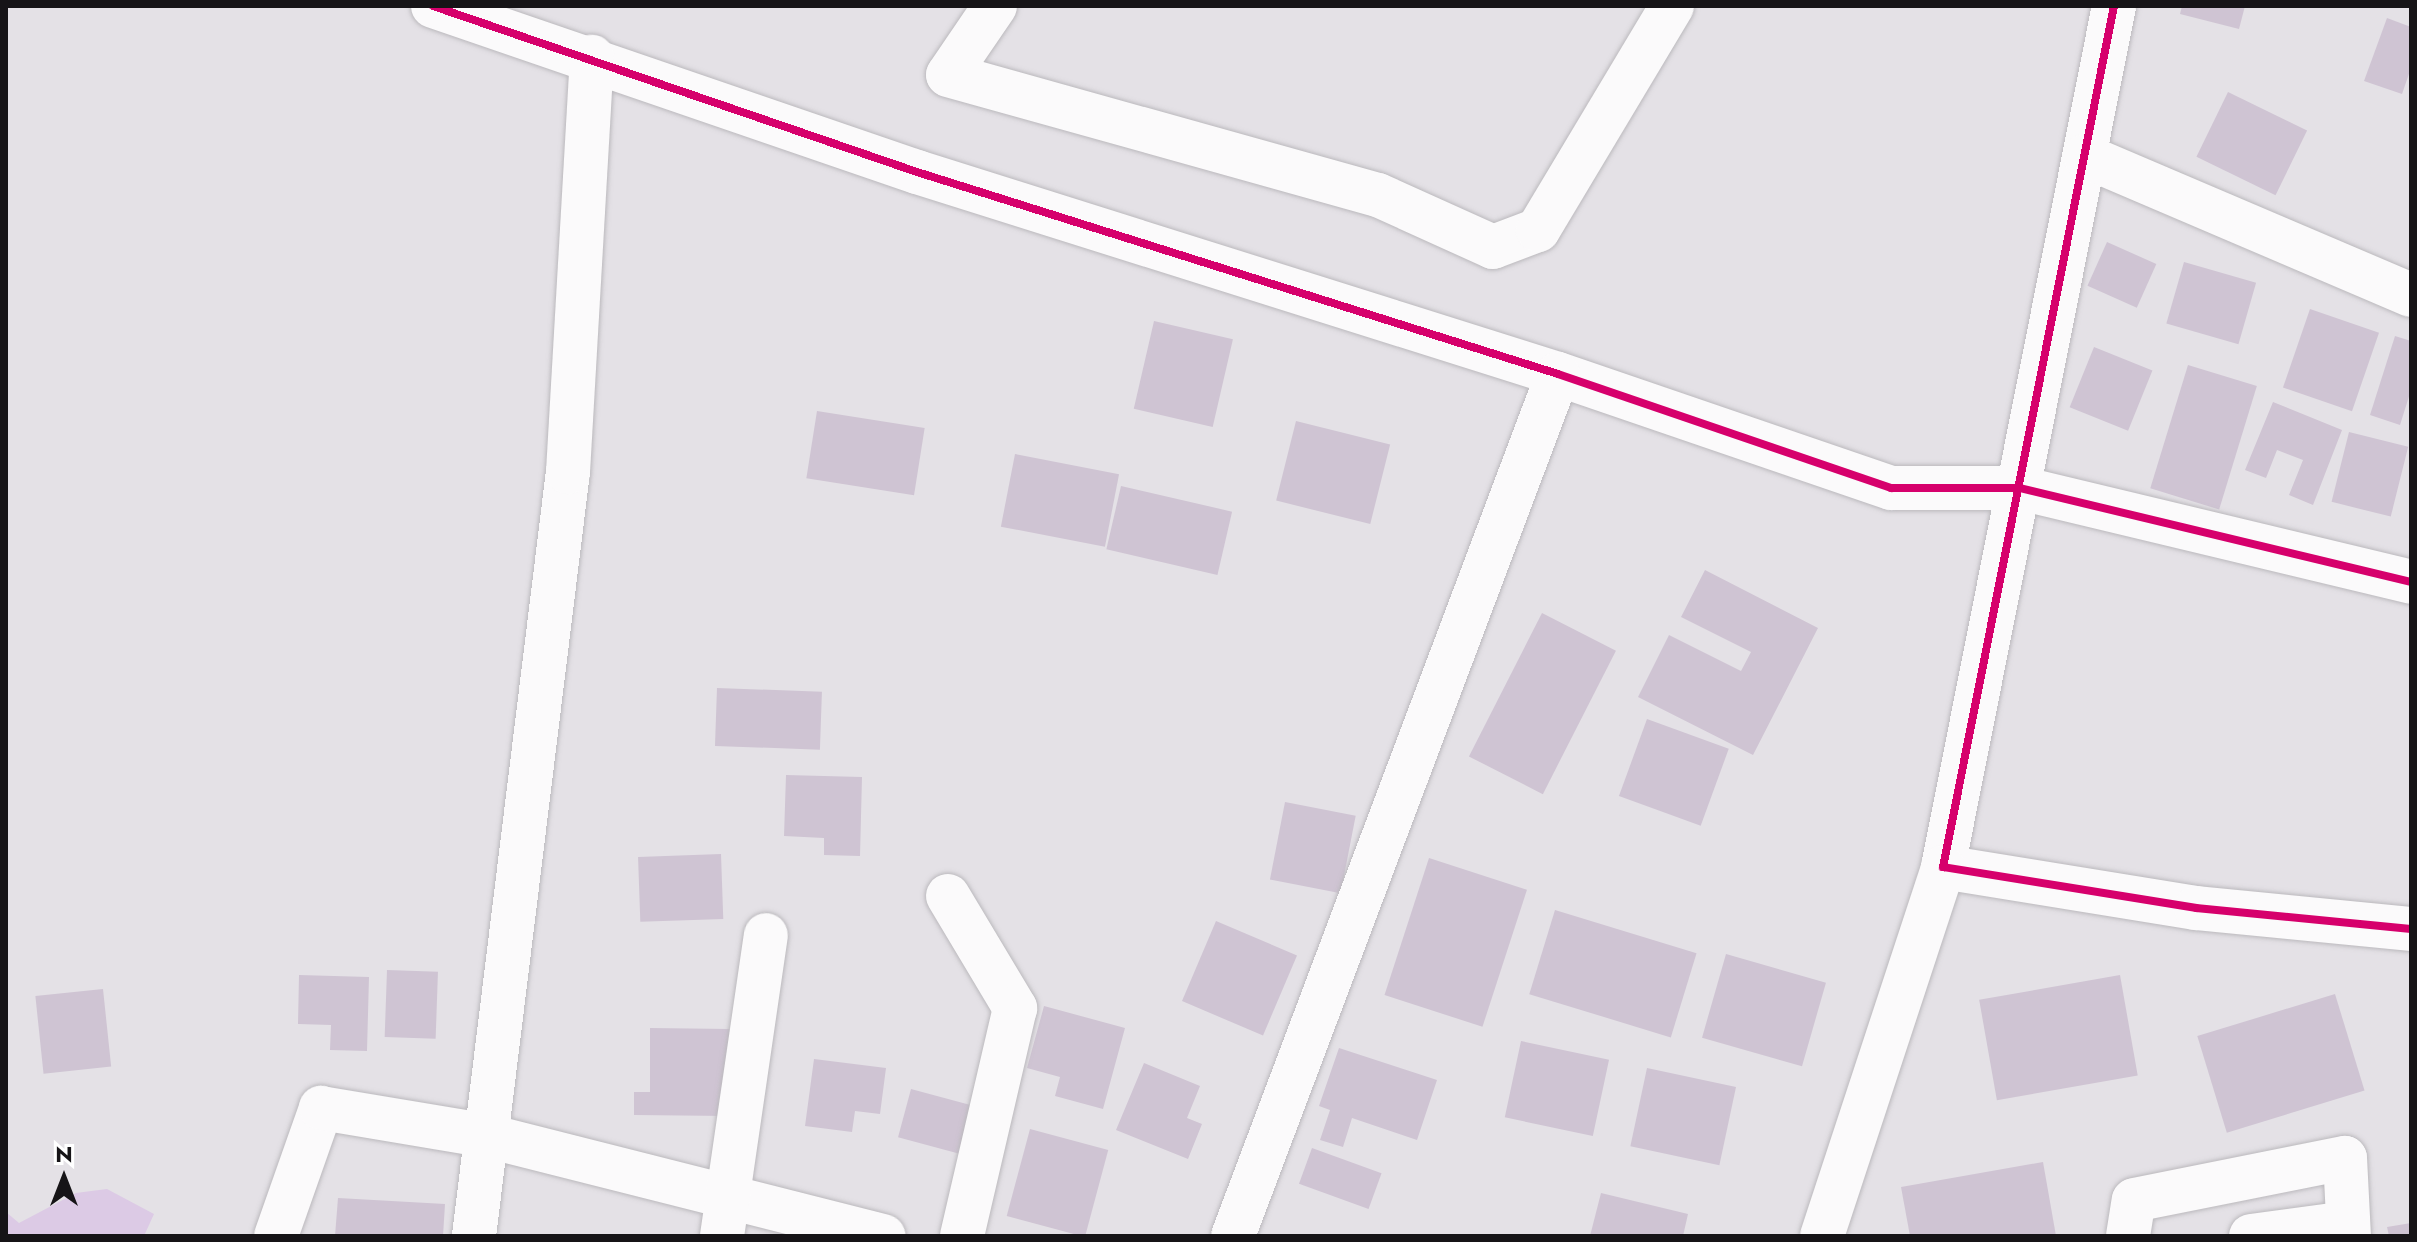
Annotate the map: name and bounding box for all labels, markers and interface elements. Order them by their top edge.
north arrow [24,1138,104,1218]
text: N [55,1138,73,1170]

